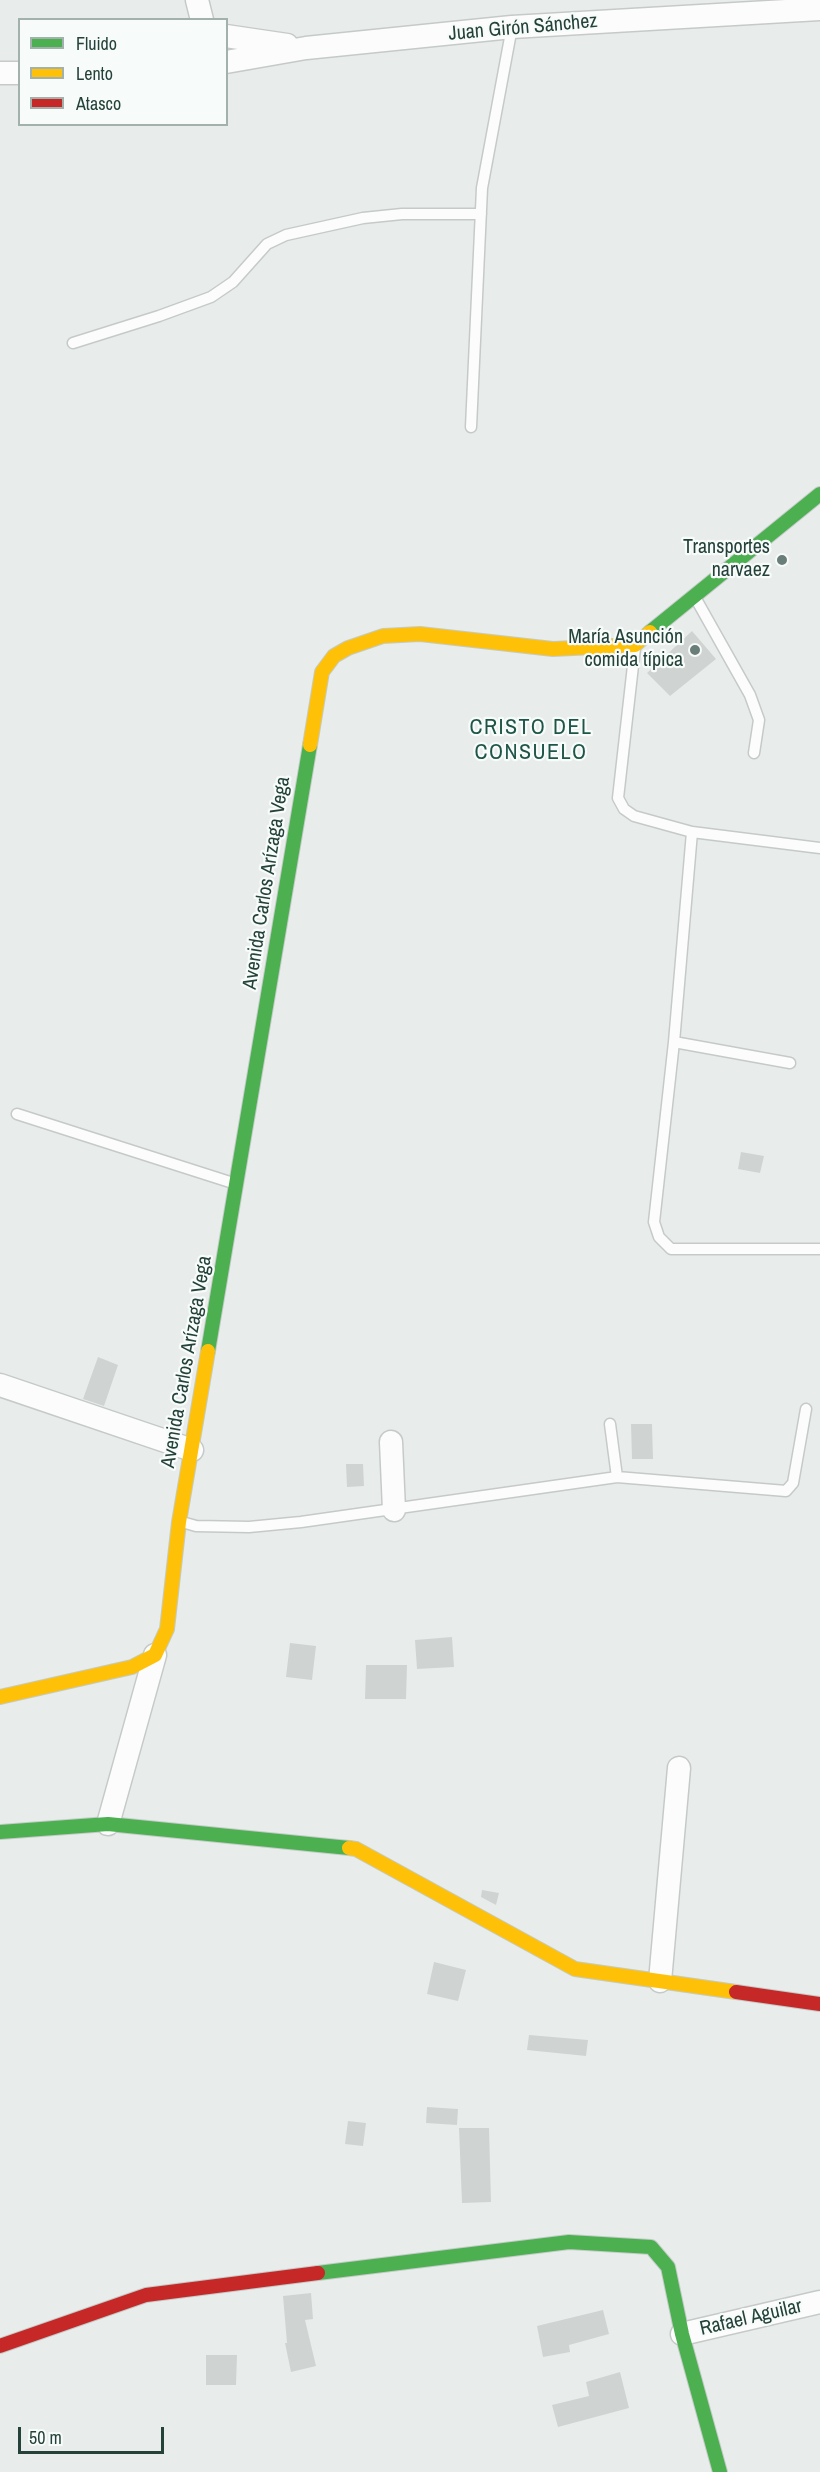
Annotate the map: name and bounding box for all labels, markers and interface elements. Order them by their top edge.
street label: Juan Girón Sánchez [447,10,599,46]
legend [18,18,228,126]
text: Fluido [76,31,117,56]
text: Lento [76,61,113,86]
text: Atasco [76,91,121,116]
place label: Transportes narvaez [683,536,770,583]
marker: Transportes narvaez [775,553,789,567]
place label: María Asunción comida típica [568,626,683,673]
marker: María Asunción comida típica [688,643,702,657]
district label: CRISTO DEL CONSUELO [470,715,592,766]
street label: Avenida Carlos Arízaga Vega [238,775,296,991]
street label: Avenida Carlos Arízaga Vega [157,1254,217,1470]
street label: Rafael Aguilar [698,2295,804,2341]
scale bar [21,2415,166,2453]
text: 50 m [29,2425,62,2450]

